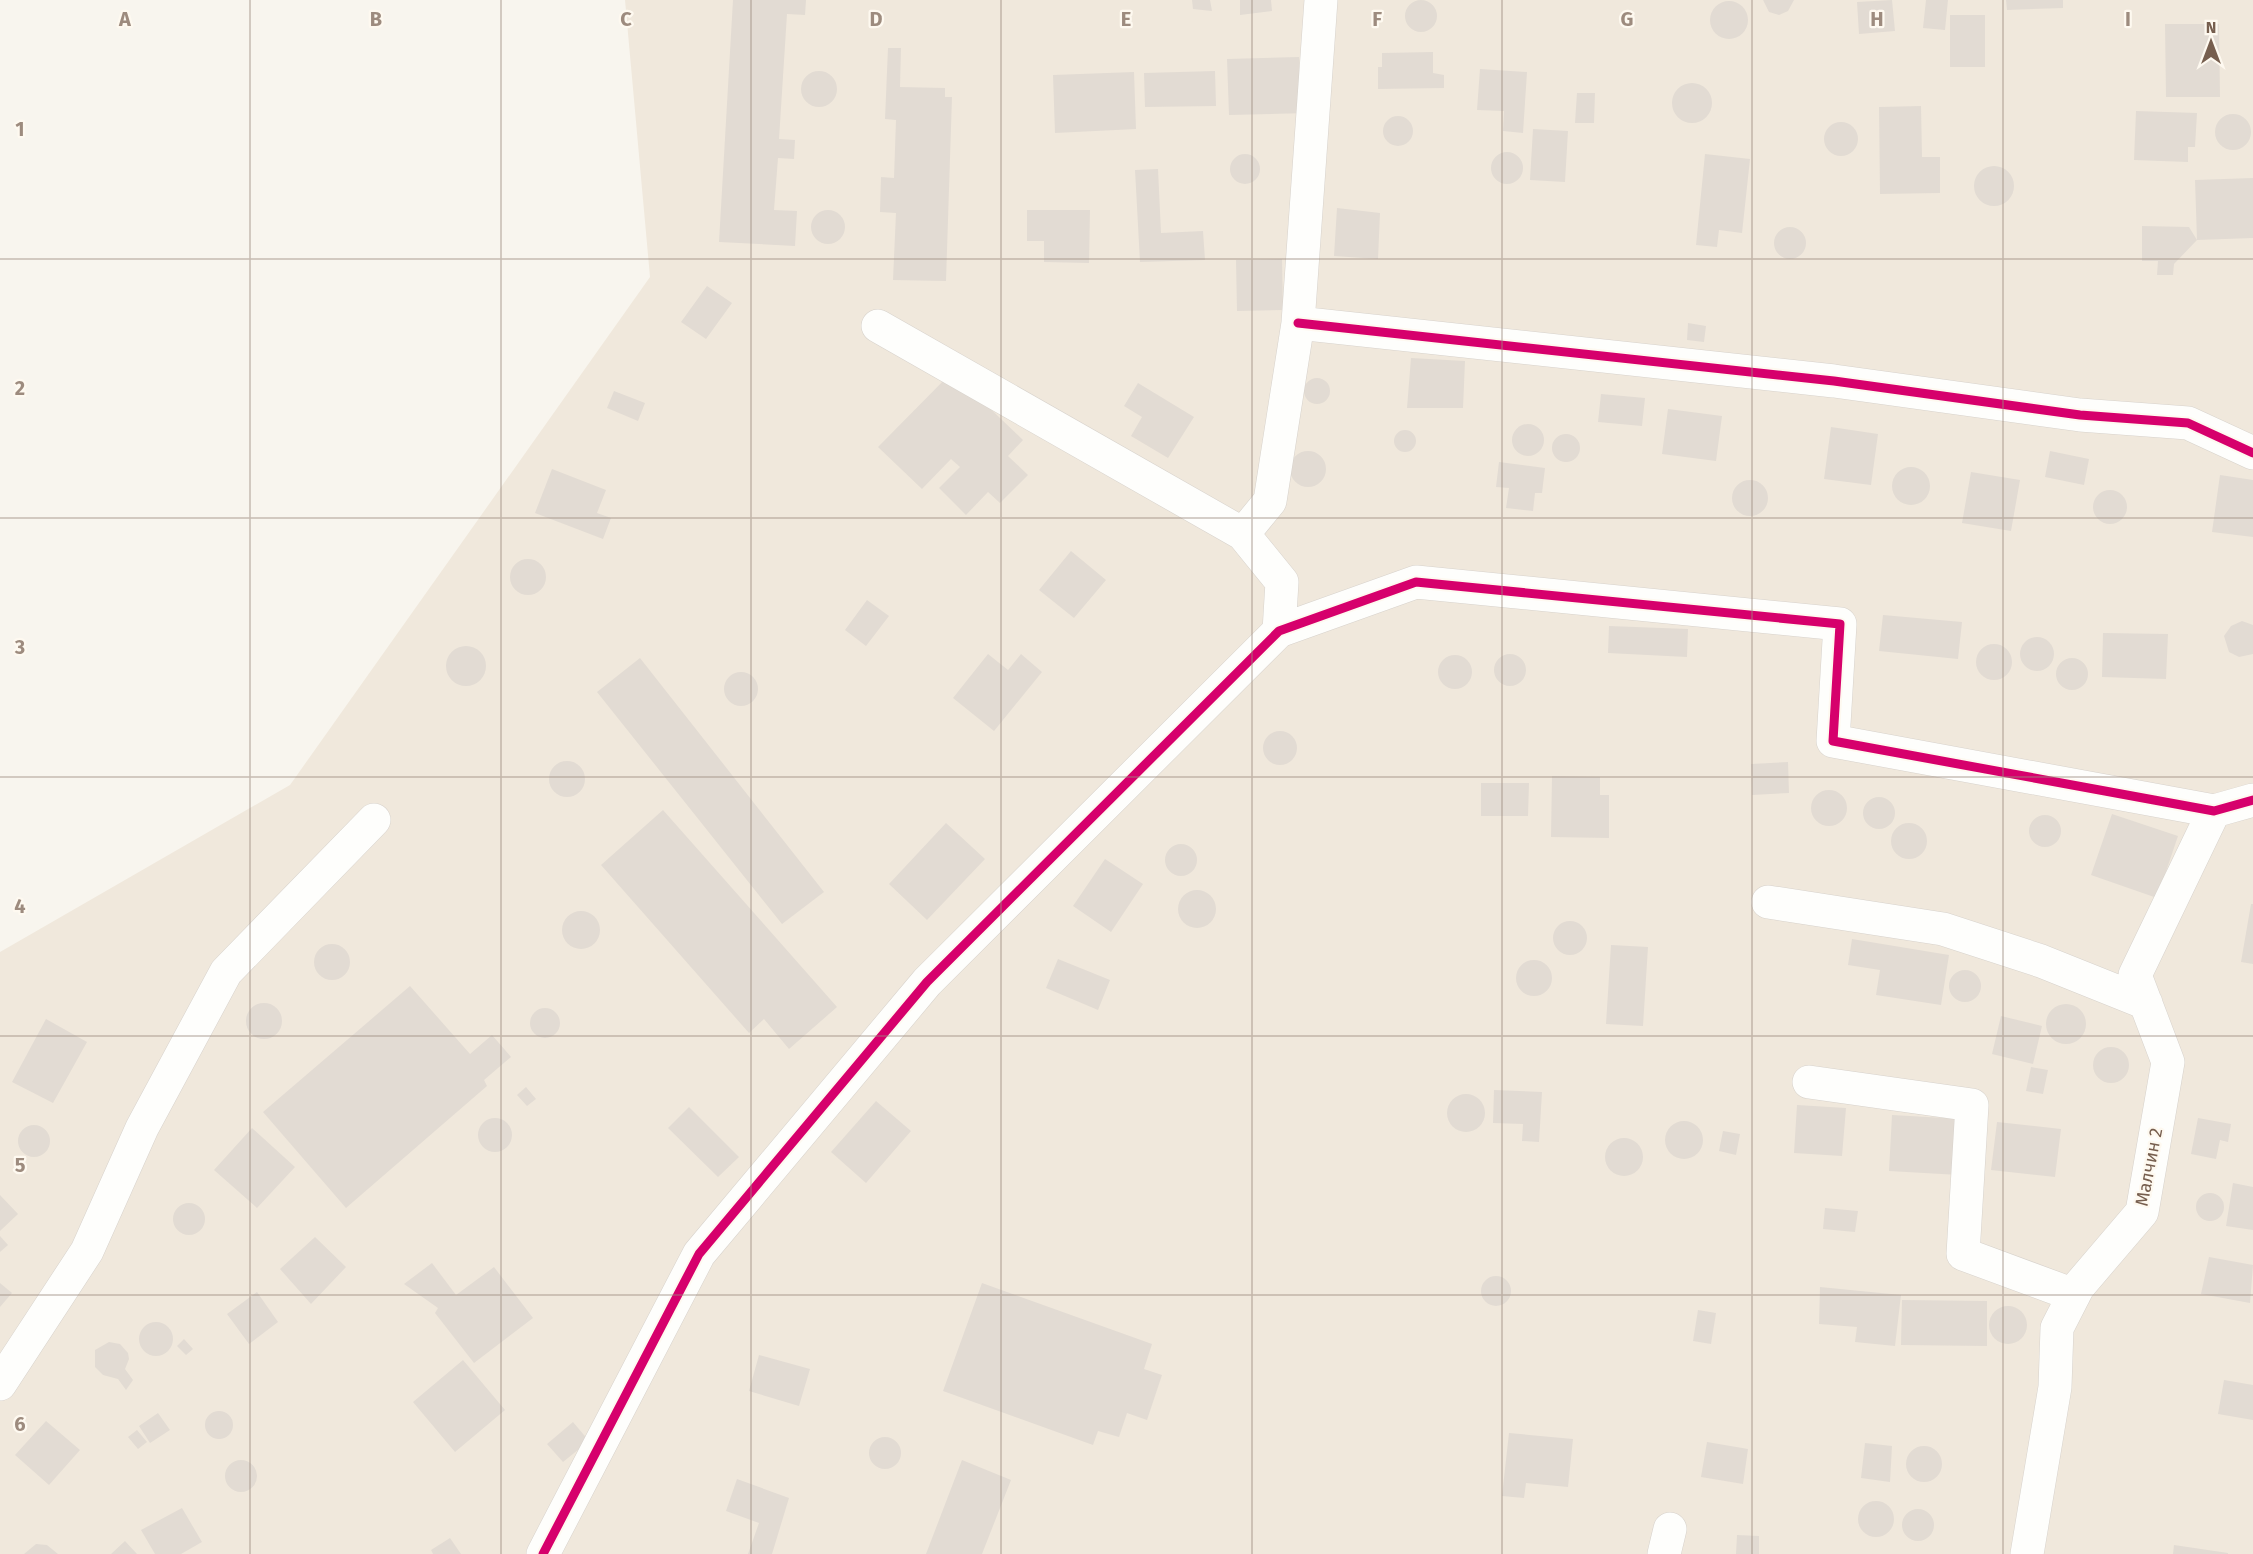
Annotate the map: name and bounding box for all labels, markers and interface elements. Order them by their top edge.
text: A [118,7,132,31]
text: B [370,7,382,31]
text: C [620,7,632,31]
text: D [869,7,883,31]
text: E [1121,7,1131,31]
text: F [1372,7,1382,31]
text: G [1621,7,1633,31]
text: H [1870,7,1884,31]
text: I [2125,7,2131,31]
north arrow [2181,12,2241,72]
text: N [2206,18,2216,37]
text: 1 [15,117,25,141]
text: 2 [15,376,25,400]
text: 3 [14,635,25,659]
text: 4 [14,894,26,918]
street label: Малчин 2 [2131,1126,2167,1208]
text: 5 [15,1153,26,1177]
text: 6 [14,1412,26,1436]

